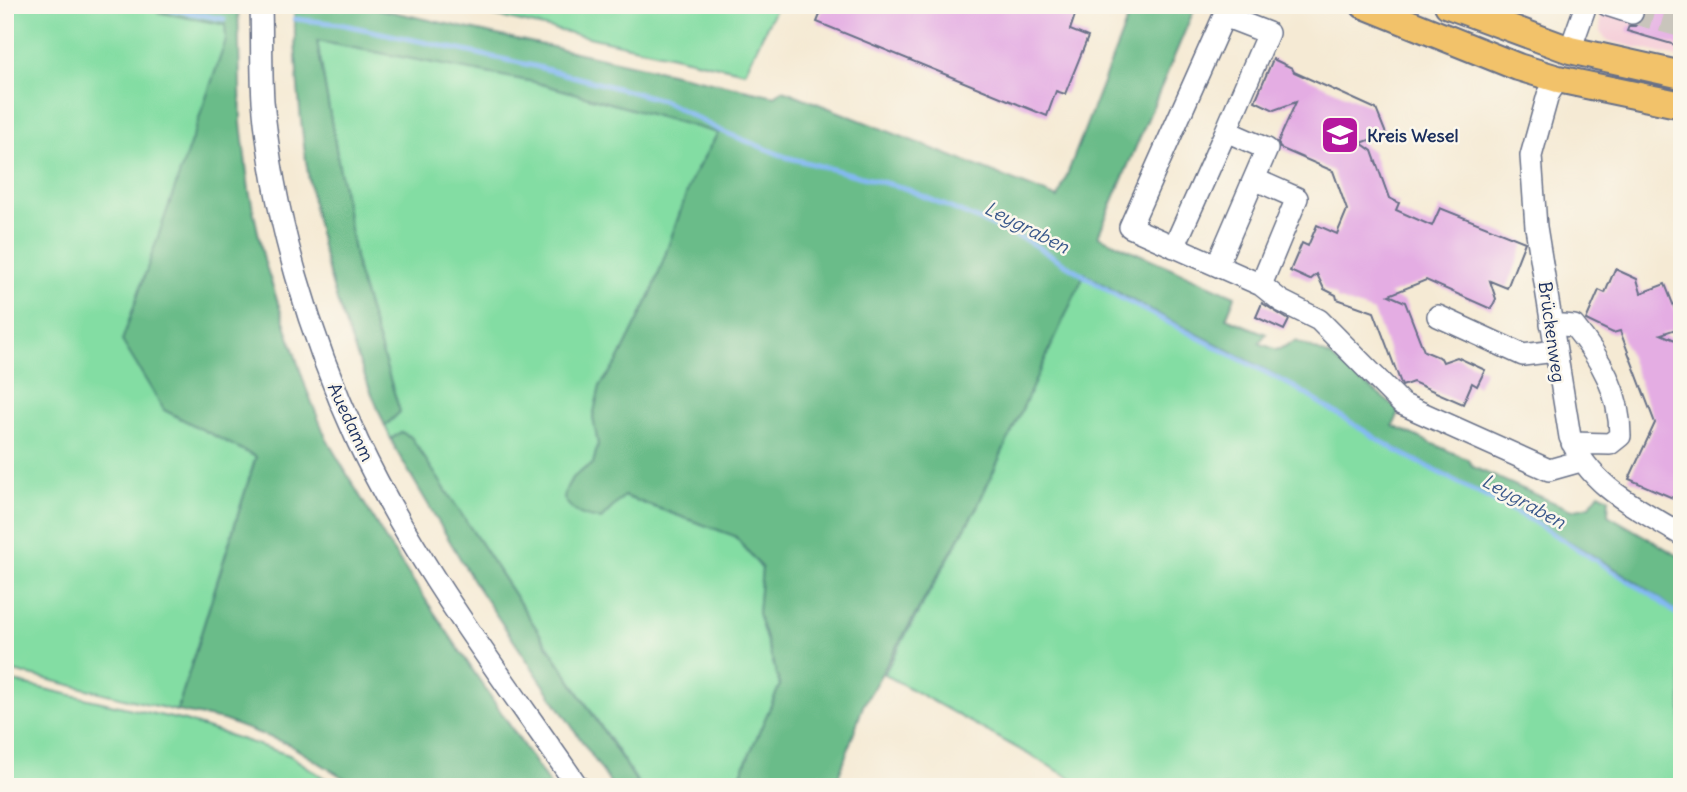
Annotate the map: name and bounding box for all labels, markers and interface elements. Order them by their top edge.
school or university icon: Kreis Wesel [1319,114,1361,156]
place label: Kreis Wesel [1367,124,1458,147]
water label: Leygraben [981,196,1074,259]
street label: Brückenweg [1534,280,1570,384]
street label: Auedamm [323,379,379,465]
water label: Leygraben [1478,468,1571,534]

